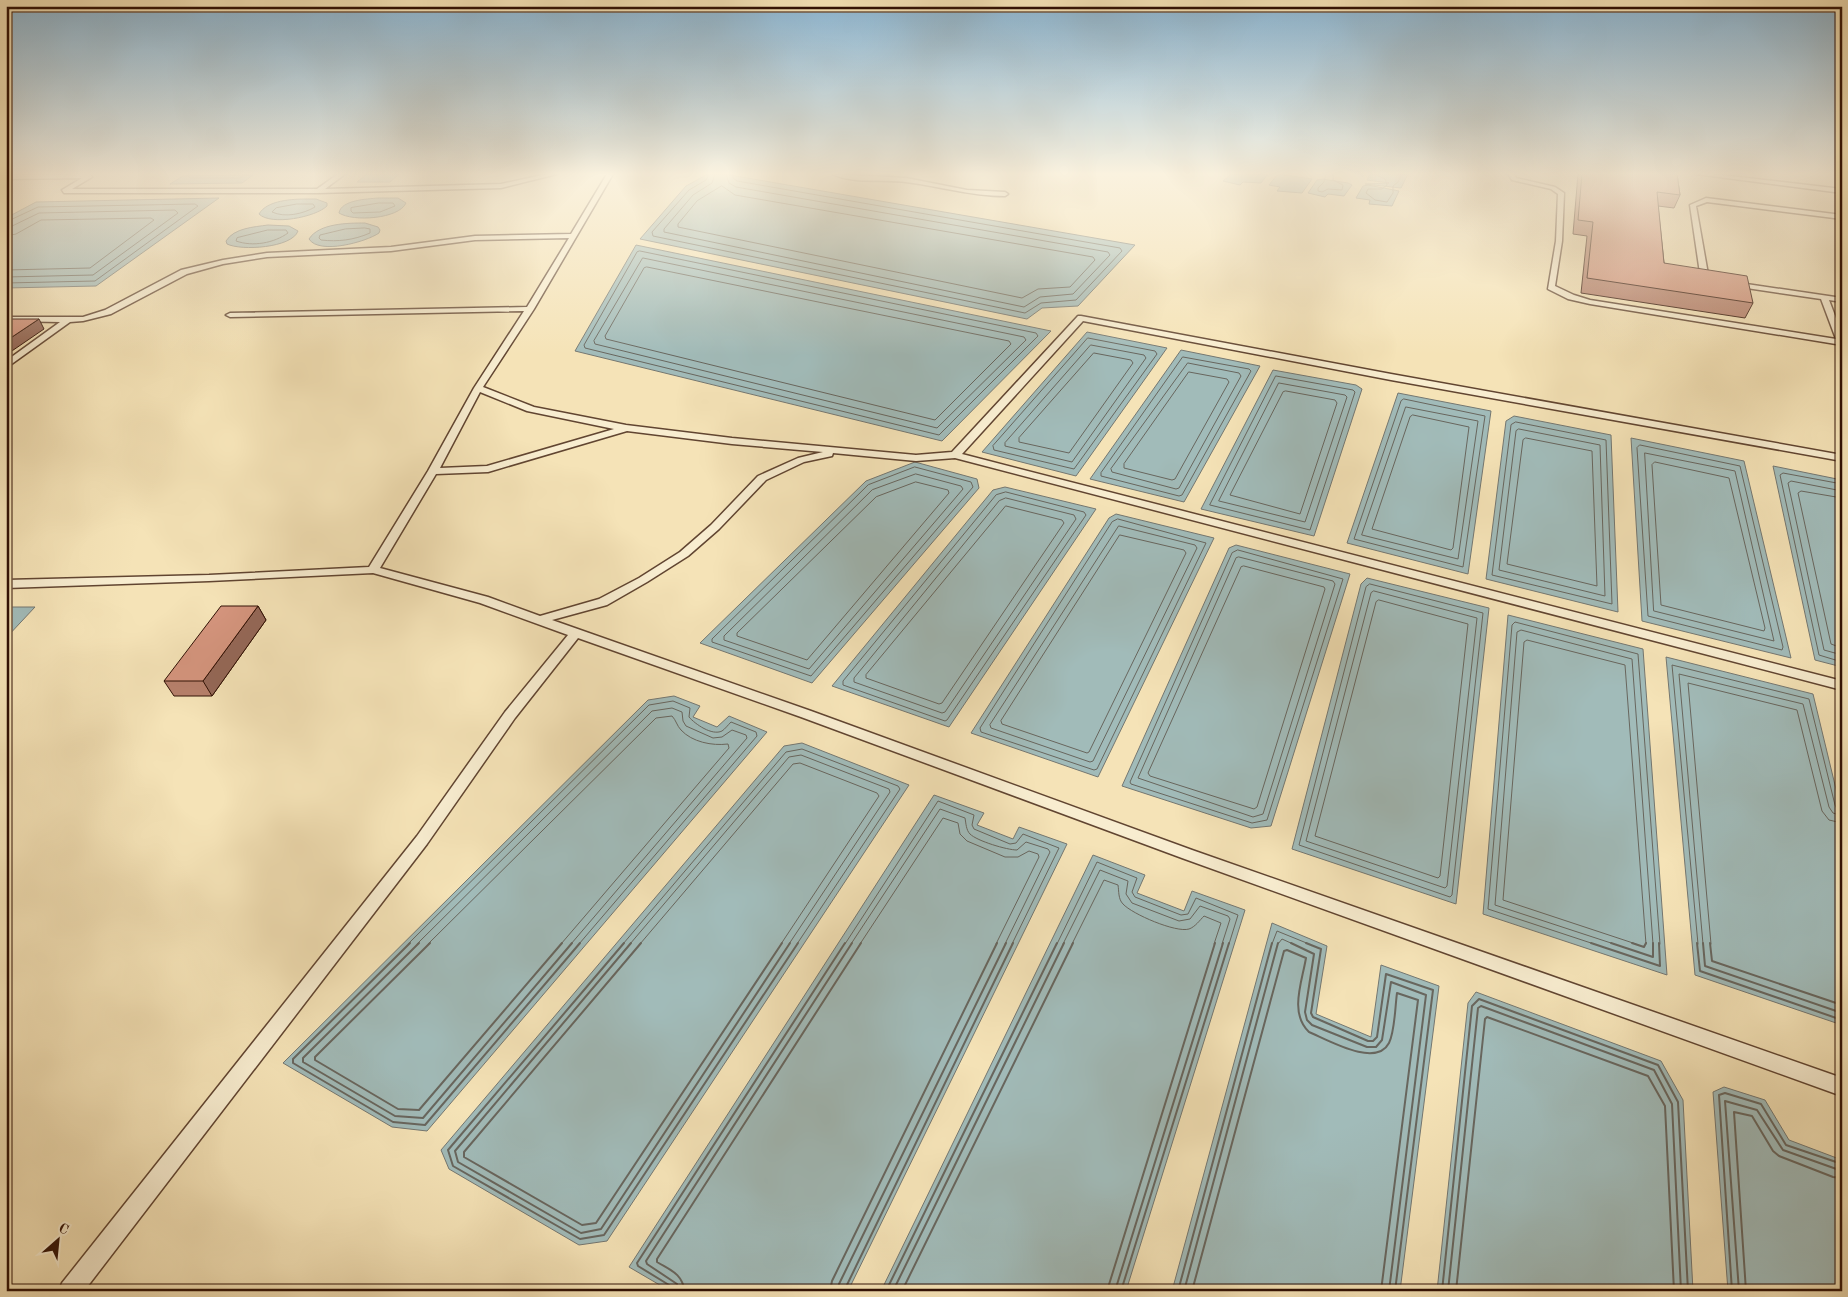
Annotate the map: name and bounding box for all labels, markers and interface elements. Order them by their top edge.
north arrow [32,1214,82,1264]
text: С [56,1221,71,1238]

